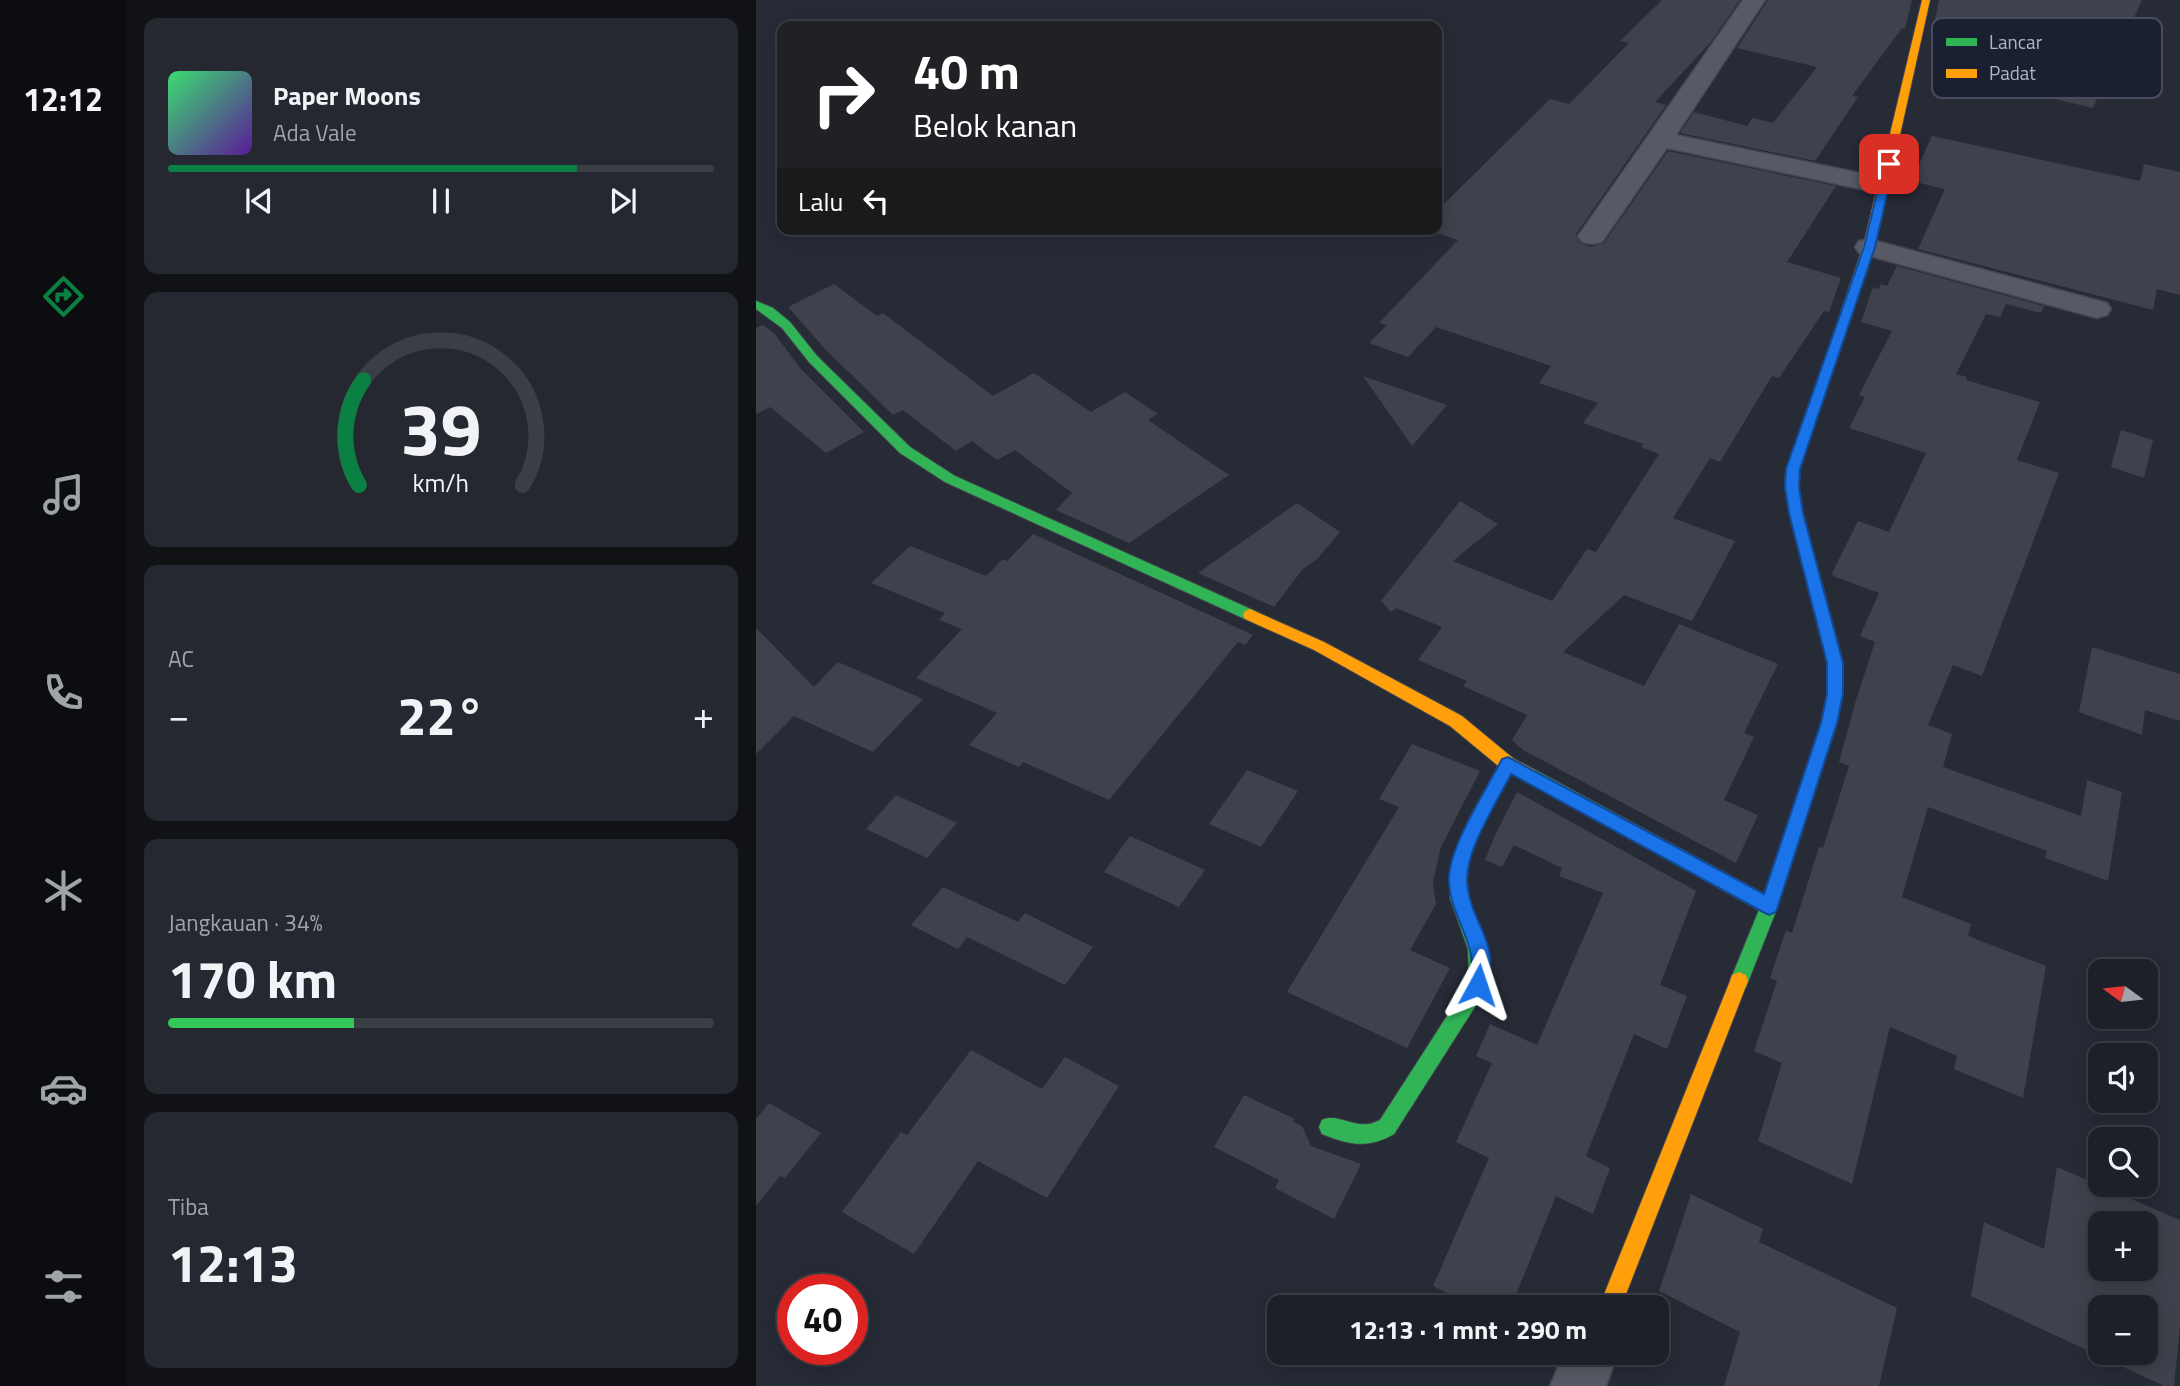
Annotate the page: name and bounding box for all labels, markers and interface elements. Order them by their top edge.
legend [1932,18,2162,98]
text: Lancar [1989,27,2043,56]
text: 40 m [913,33,1020,108]
icon: right [798,49,889,140]
text: Padat [1989,58,2036,87]
text: 12:12 [23,75,103,123]
text: Paper Moons [273,76,421,115]
text: Belok kanan [913,101,1077,149]
text: Ada Vale [273,115,357,150]
pin [1859,134,1919,194]
icon: arrive [1870,145,1908,183]
icon: previous [240,182,278,220]
icon: pause [422,182,460,220]
icon: next [604,182,642,220]
text: Lalu [798,182,843,221]
icon: left [857,182,895,220]
icon: directions [39,272,88,321]
text: 39 [400,374,482,484]
text: km/h [413,464,469,502]
icon: music [39,470,88,519]
text: AC [168,641,194,676]
icon: phone [39,668,88,717]
text: 22° [397,676,485,755]
text: − [168,686,189,744]
text: + [693,686,714,744]
icon: climate [39,866,88,915]
text: Jangkauan · 34% [168,905,323,940]
text: 170 km [168,939,337,1018]
position arrow [1441,948,1515,1022]
north arrow [2088,959,2158,1029]
map controls [2088,959,2158,1365]
button: sound [2088,1043,2158,1113]
icon: car [39,1064,88,1113]
button: search [2088,1127,2158,1197]
text: Tiba [168,1189,209,1224]
button: + [2088,1211,2158,1281]
text: 12:13 [168,1223,298,1302]
icon: filters [39,1262,88,1311]
speed limit sign: 40 [777,1274,868,1365]
button: − [2088,1295,2158,1365]
text: 12:13 · 1 mnt · 290 m [1349,1310,1587,1349]

